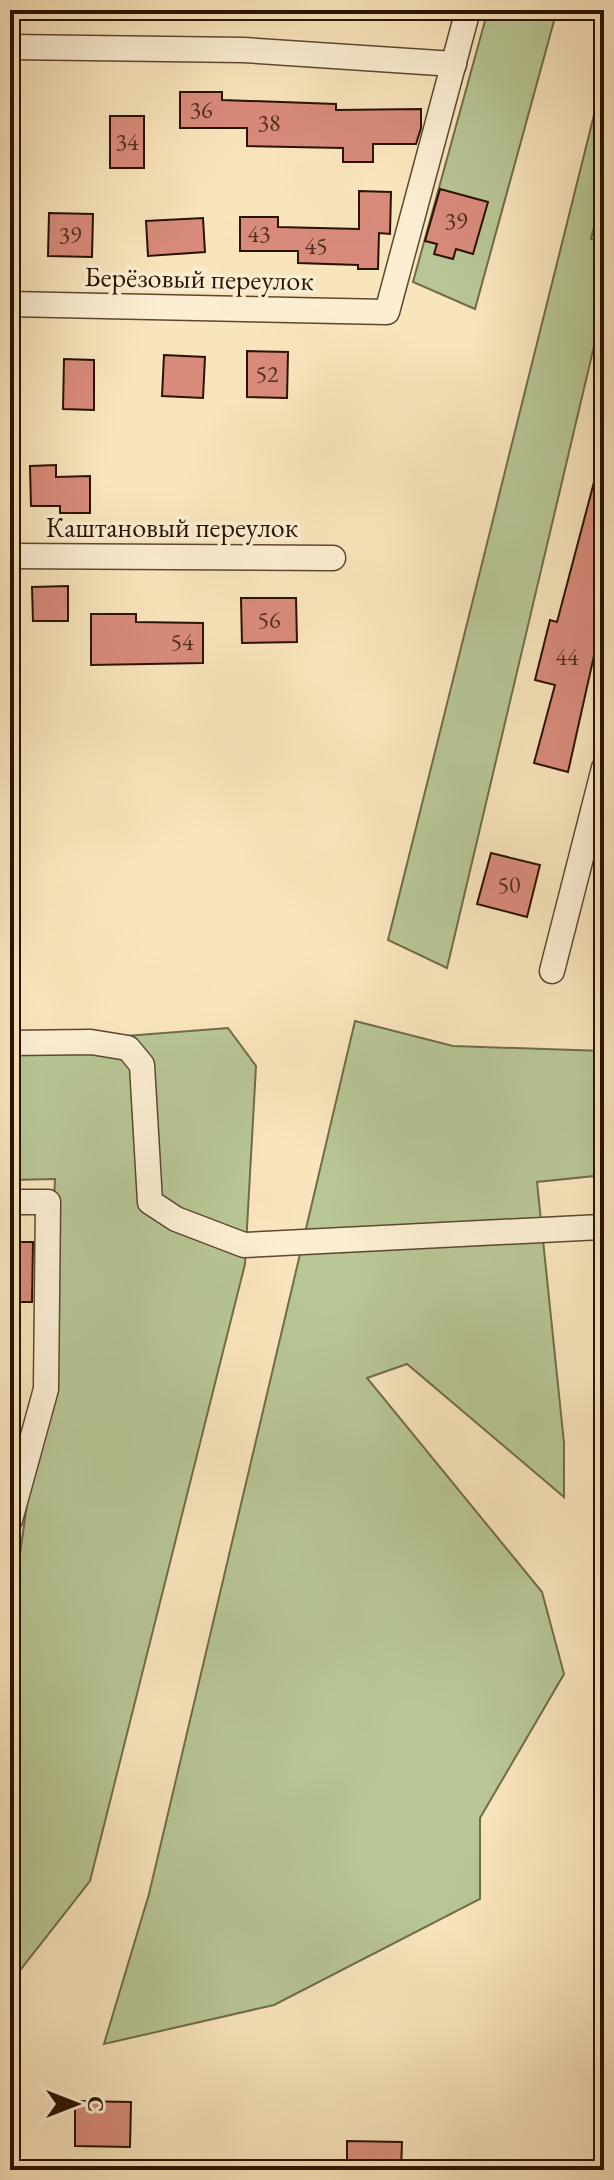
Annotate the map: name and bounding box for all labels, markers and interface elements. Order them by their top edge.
house number: 36 [189,94,213,125]
house number: 38 [257,107,281,138]
house number: 34 [115,126,139,157]
house number: 39 [444,205,468,236]
house number: 43 [247,218,271,249]
house number: 39 [58,219,82,250]
house number: 45 [304,230,328,261]
street label: Берёзовый переулок [84,258,314,298]
house number: 52 [255,358,279,389]
street label: Каштановый переулок [46,509,298,545]
house number: 56 [257,604,281,635]
house number: 54 [170,626,194,657]
house number: 44 [555,641,579,672]
house number: 50 [497,869,521,900]
north arrow [36,2064,116,2144]
text: С [81,2096,110,2112]

